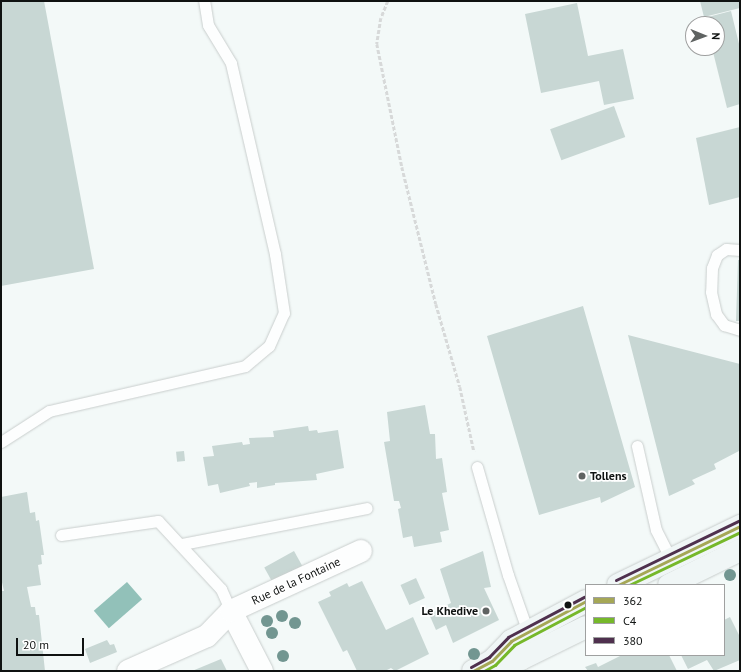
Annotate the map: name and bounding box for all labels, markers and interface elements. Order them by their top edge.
north arrow [685,16,725,56]
text: N [709,32,723,40]
place label: Tollens [590,469,626,483]
marker: Tollens [577,471,587,481]
street label: Rue de la Fontaine [249,554,343,608]
legend [585,584,725,656]
text: 362 [623,593,643,608]
unlabelled marker [563,600,573,610]
place label: Le Khedive [422,604,478,618]
marker: Le Khedive [481,606,491,616]
text: C4 [623,613,636,628]
scale bar [18,630,86,656]
text: 380 [623,633,643,648]
text: 20 m [23,637,49,652]

